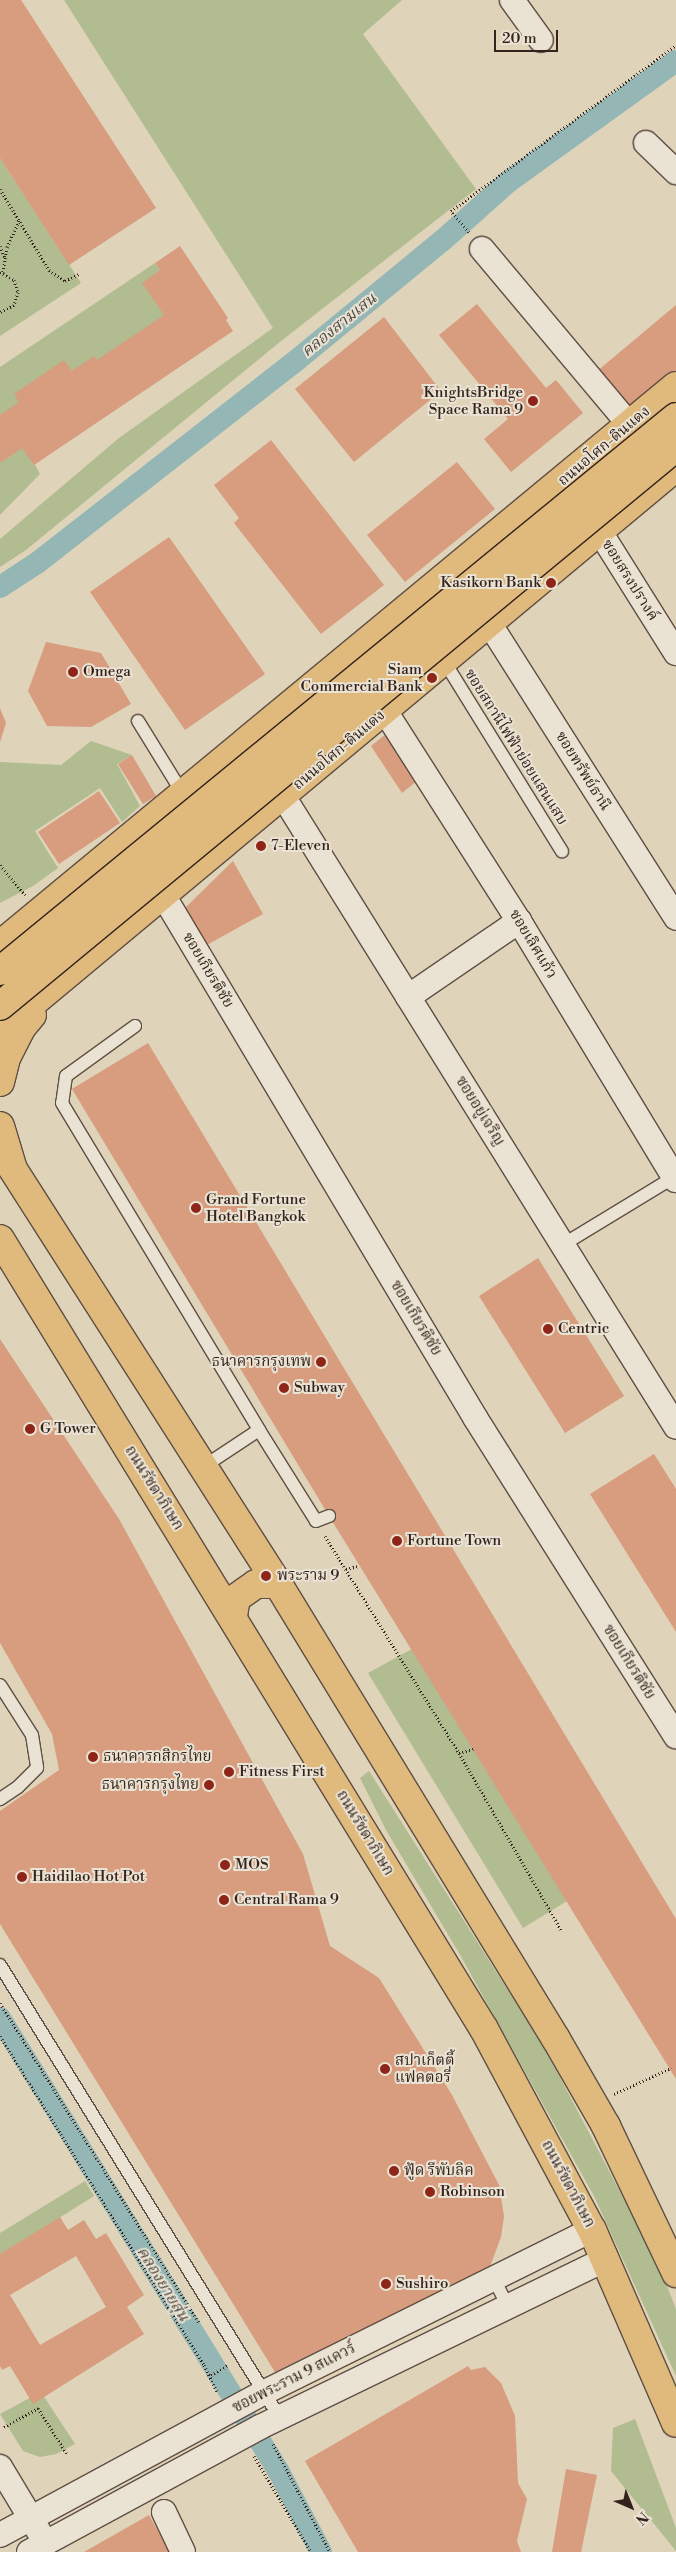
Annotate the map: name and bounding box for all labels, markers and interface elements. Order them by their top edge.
scale bar [496,20,560,52]
text: 20 m [502,29,537,48]
water label: คลองสามเสน [298,289,380,361]
place label: KnightsBridge Space Rama 9 [424,383,523,418]
marker: KnightsBridge Space Rama 9 [527,395,539,407]
street label: ถนนอโศก-ดินแดง [554,402,654,490]
street label: ซอยสรงปรางค์ [598,536,662,624]
place label: Kasikorn Bank [441,574,541,592]
marker: Kasikorn Bank [545,577,557,589]
place label: Siam Commercial Bank [301,660,422,695]
place label: Omega [83,663,131,681]
marker: Omega [67,666,79,678]
street label: ซอยสถานีไฟฟ้าย่อยแสนแสบ [461,666,571,828]
marker: Siam Commercial Bank [426,672,438,684]
street label: ถนนอโศก-ดินแดง [289,706,389,794]
street label: ซอยทรัพย์ธานี [552,728,614,814]
place label: 7-Eleven [271,837,330,855]
marker: 7-Eleven [255,840,267,852]
street label: ซอยเลิศแก้ว [505,906,561,982]
street label: ซอยเกียรติชัย [178,929,238,1011]
street label: ซอยอยู่เจริญ [452,1073,508,1149]
place label: Grand Fortune Hotel Bangkok [206,1190,306,1225]
marker: Grand Fortune Hotel Bangkok [190,1202,202,1214]
street label: ซอยเกียรติชัย [386,1277,446,1359]
place label: Centric [558,1320,609,1338]
marker: Centric [542,1323,554,1335]
place label: ธนาคารกรุงเทพ [212,1353,311,1371]
marker: ธนาคารกรุงเทพ [315,1356,327,1368]
place label: Subway [294,1379,345,1397]
marker: Subway [278,1382,290,1394]
place label: G Tower [40,1420,96,1438]
marker: G Tower [24,1423,36,1435]
street label: ถนนรัชดาภิเษก [121,1442,187,1534]
place label: Fortune Town [407,1532,501,1550]
marker: Fortune Town [391,1535,403,1547]
place label: พระราม 9 [277,1567,339,1585]
marker: พระราม 9 [259,1569,273,1583]
street label: ซอยเกียรติชัย [599,1621,659,1703]
place label: ธนาคารกสิกรไทย [103,1748,211,1766]
marker: ธนาคารกสิกรไทย [87,1751,99,1763]
place label: Fitness First [239,1763,325,1781]
marker: Fitness First [223,1766,235,1778]
place label: ธนาคารกรุงไทย [101,1776,199,1794]
marker: ธนาคารกรุงไทย [203,1779,215,1791]
street label: ถนนรัชดาภิเษก [332,1787,398,1879]
place label: MOS [235,1856,269,1874]
marker: MOS [219,1859,231,1871]
place label: Haidilao Hot Pot [32,1868,145,1886]
marker: Haidilao Hot Pot [16,1871,28,1883]
place label: Central Rama 9 [234,1891,339,1909]
marker: Central Rama 9 [218,1894,230,1906]
place label: สปาเก็ตตี้ แฟคตอรี่ [395,2051,455,2086]
marker: สปาเก็ตตี้ แฟคตอรี่ [379,2063,391,2075]
street label: ถนนรัชดาภิเษก [537,2137,599,2231]
place label: ฟู้ด รีพับลิค [404,2162,474,2180]
marker: ฟู้ด รีพับลิค [388,2165,400,2177]
place label: Robinson [440,2183,505,2201]
marker: Robinson [424,2186,436,2198]
water label: คลองยายสุ่น [133,2243,193,2325]
place label: Sushiro [396,2275,448,2293]
marker: Sushiro [380,2278,392,2290]
street label: ซอยพระราม 9 สแควร์ [229,2339,359,2417]
north arrow [606,2482,656,2532]
text: N [631,2507,652,2528]

